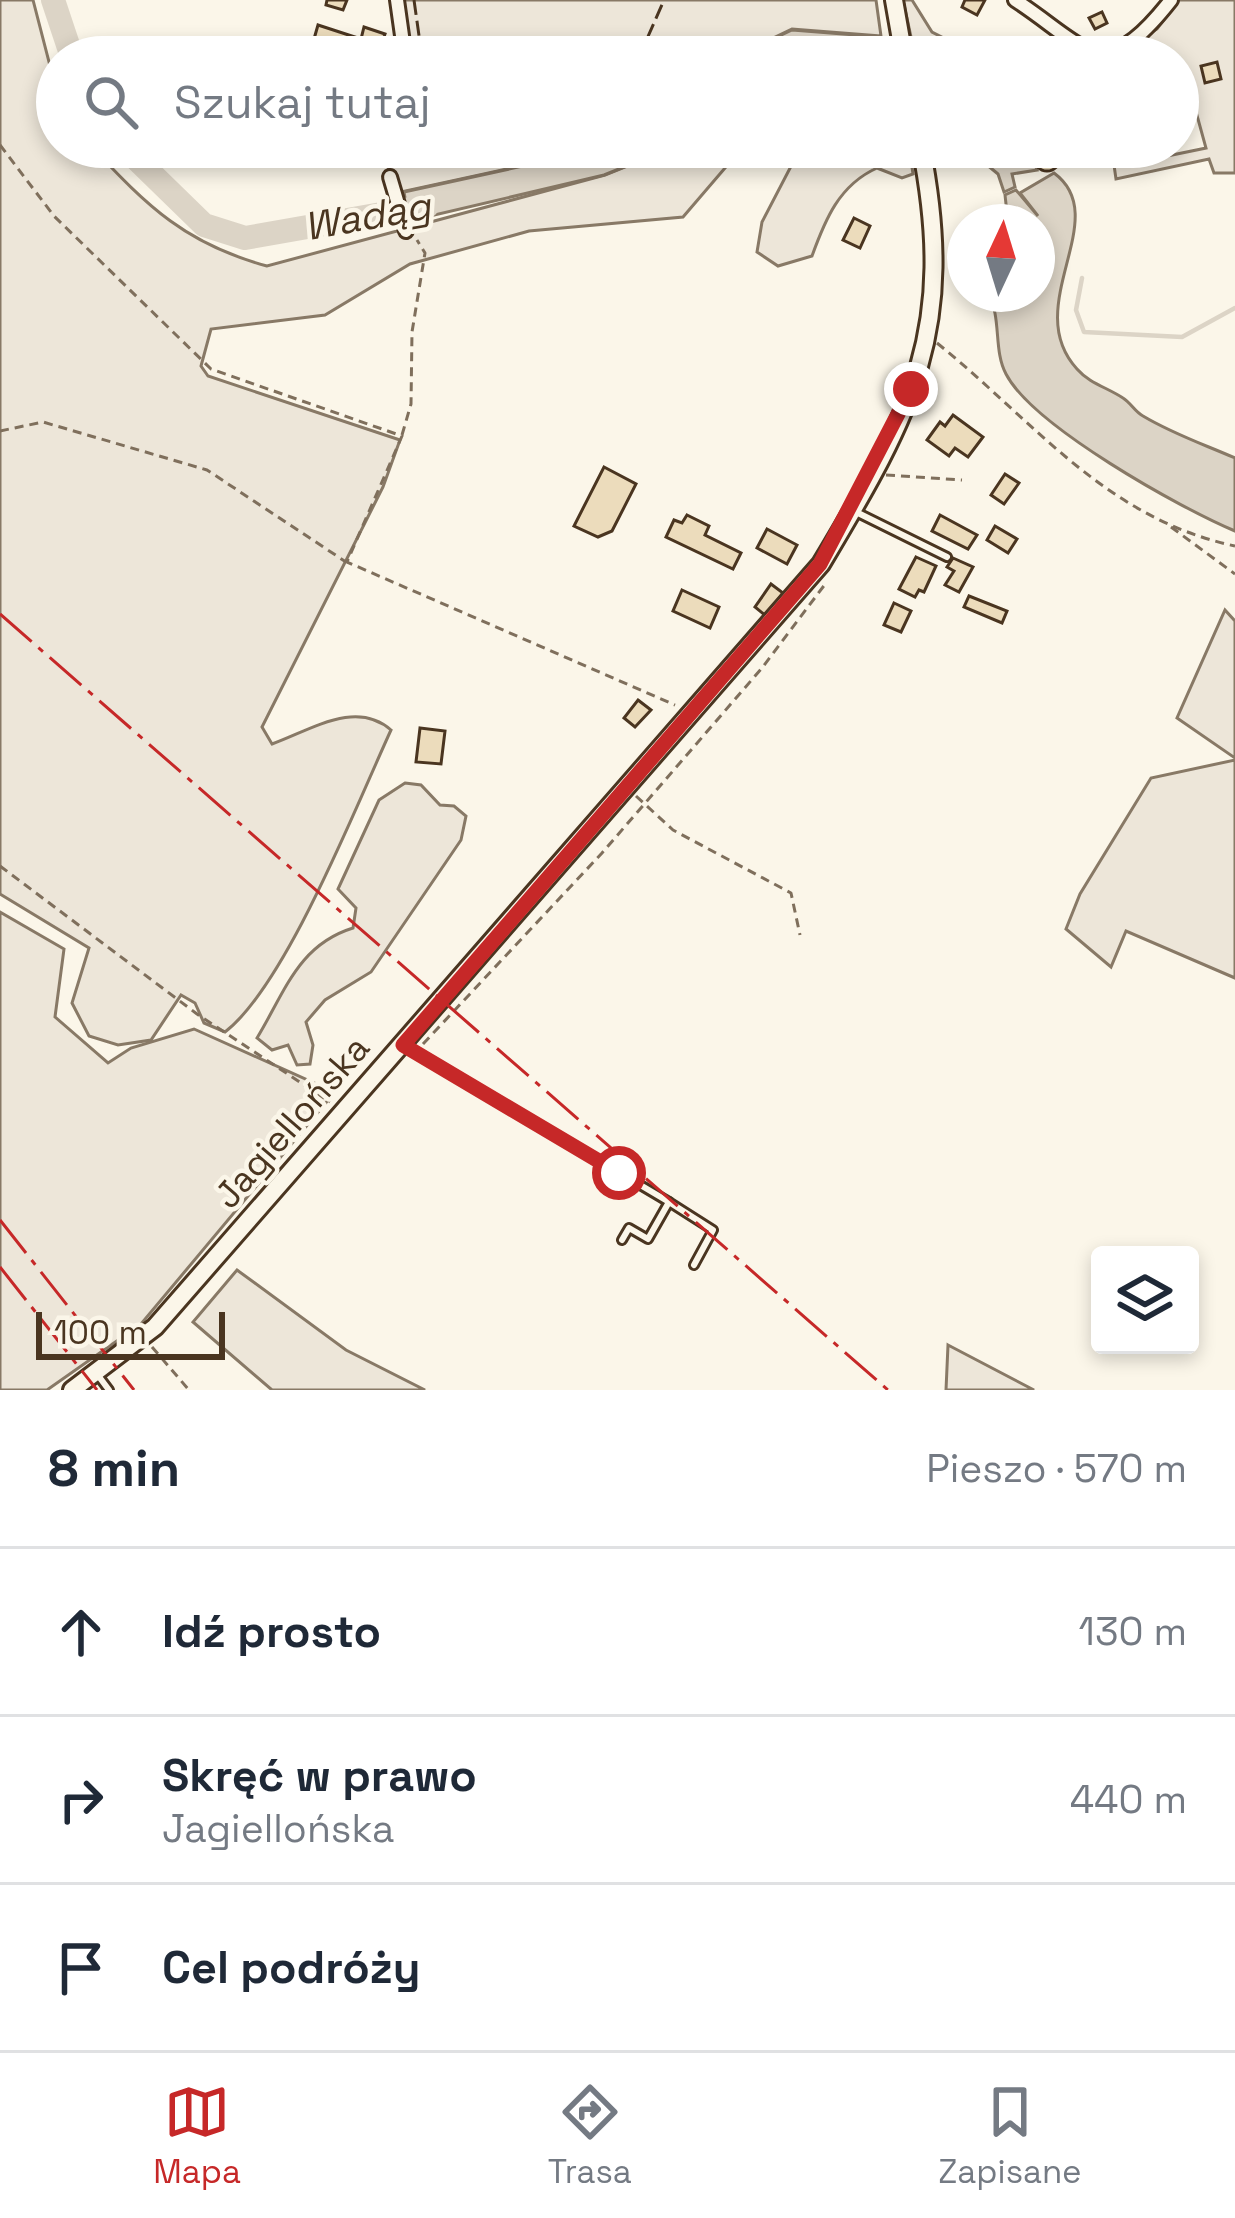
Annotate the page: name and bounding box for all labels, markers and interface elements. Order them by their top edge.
search box [36,36,1199,168]
icon: search [78,69,144,135]
text: Szukaj tutaj [174,74,431,131]
water label: Wadąg [300,180,436,251]
north arrow [947,204,1055,312]
route end [884,362,938,416]
street label: Jagiellońska [204,1026,380,1218]
route start [592,1146,646,1200]
map controls [1091,1246,1199,1354]
button: layers [1091,1246,1199,1354]
scale bar [36,1306,225,1359]
text: 100 m [54,1312,147,1354]
text: 8 min [48,1436,180,1501]
text: Pieszo · 570 m [926,1444,1187,1493]
icon: ahead [48,1599,114,1665]
text: Idź prosto [162,1603,381,1660]
text: 130 m [1079,1607,1187,1656]
text: Skręć w prawo [162,1747,477,1804]
icon: right [48,1767,114,1833]
text: 440 m [1070,1775,1187,1824]
text: Jagiellońska [162,1804,394,1853]
icon: arrive [48,1935,114,2001]
text: Cel podróży [162,1939,421,1996]
tab: Mapa [153,2079,241,2193]
tab: Trasa [548,2079,632,2193]
tab: Zapisane [938,2079,1082,2193]

